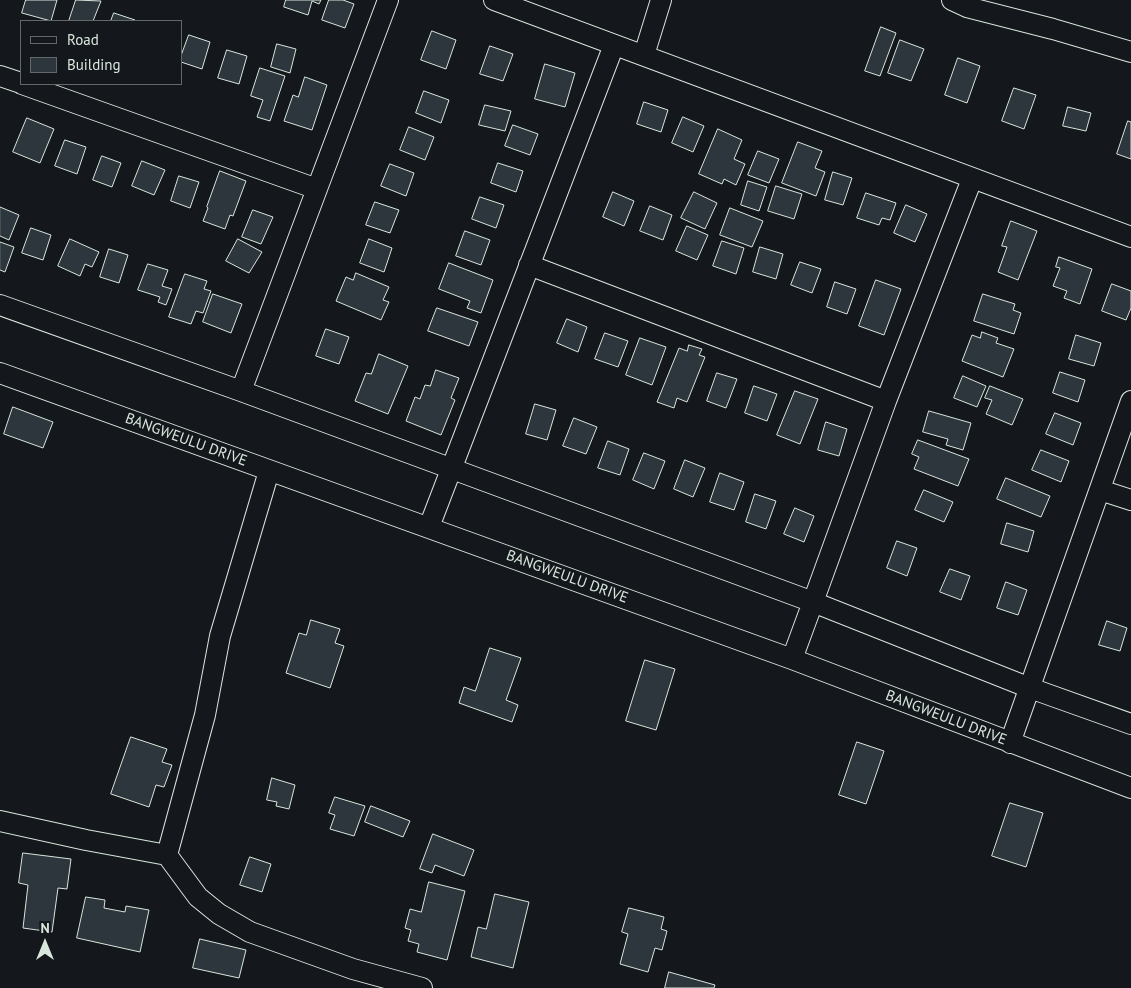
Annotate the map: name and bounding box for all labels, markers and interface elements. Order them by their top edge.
legend [20,20,182,85]
text: Road [67,30,99,49]
text: Building [67,55,121,74]
street label: BANGWEULU DRIVE [123,410,249,470]
street label: BANGWEULU DRIVE [504,547,630,607]
street label: BANGWEULU DRIVE [883,687,1009,749]
north arrow [20,918,70,968]
text: N [40,919,50,937]

